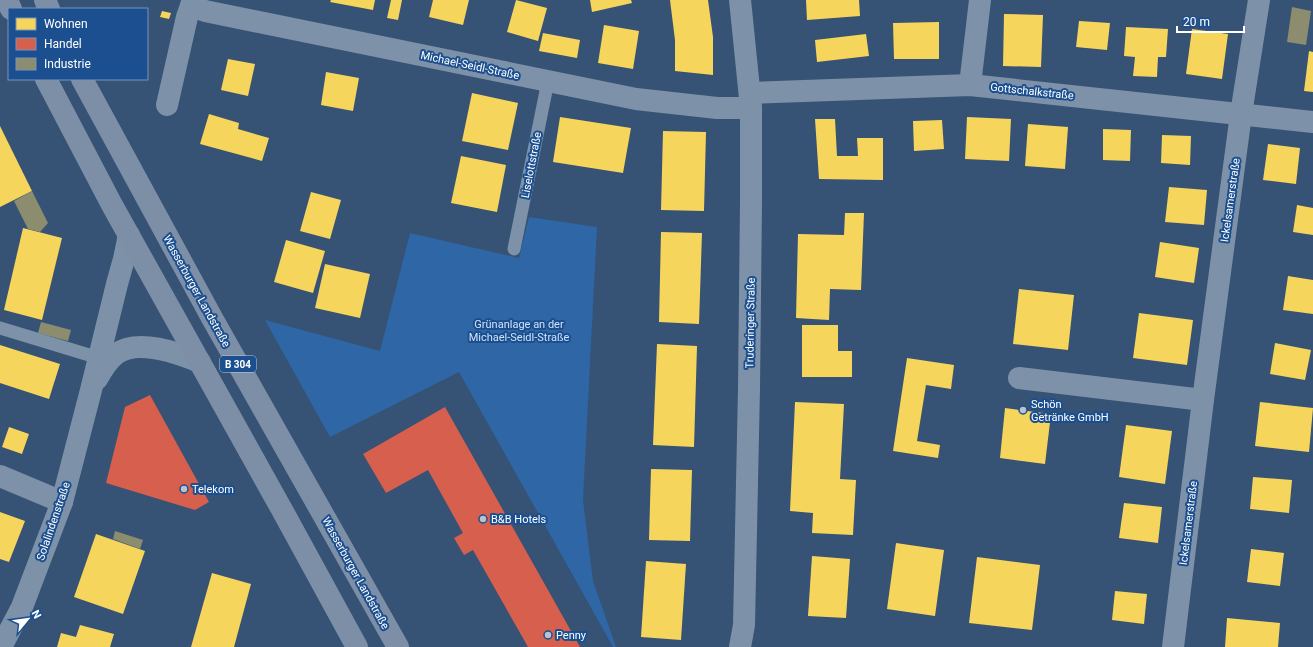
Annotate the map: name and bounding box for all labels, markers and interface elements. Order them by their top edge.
legend [8,8,148,80]
scale bar [1177,8,1244,34]
text: 20 m [1183,15,1210,29]
text: Wohnen [44,17,88,31]
text: Handel [44,37,82,51]
street label: Michael-Seidl-Straße [419,49,521,82]
text: Industrie [44,57,91,71]
street label: Gottschalkstraße [990,81,1074,102]
street label: Liselottstraße [519,131,544,199]
street label: Ickelsamerstraße [1218,157,1243,243]
street label: Wasserburger Landstraße [160,233,233,350]
street label: Truderinger Straße [743,277,758,369]
park label: Grünanlage an der Michael-Seidl-Straße [469,318,569,344]
road number: B 304 [220,356,256,372]
place label: Schön Getränke GmbH [1031,398,1109,424]
marker: Schön Getränke GmbH [1018,405,1028,415]
street label: Solalindenstraße [34,480,73,562]
street label: Ickelsamerstraße [1177,480,1200,566]
place label: Telekom [192,483,234,496]
marker: Telekom [179,484,189,494]
place label: B&B Hotels [491,513,547,526]
marker: B&B Hotels [478,514,488,524]
street label: Wasserburger Landstraße [319,515,392,632]
north arrow [8,599,48,639]
text: N [29,608,44,621]
place label: Penny [556,629,587,642]
marker: Penny [543,630,553,640]

